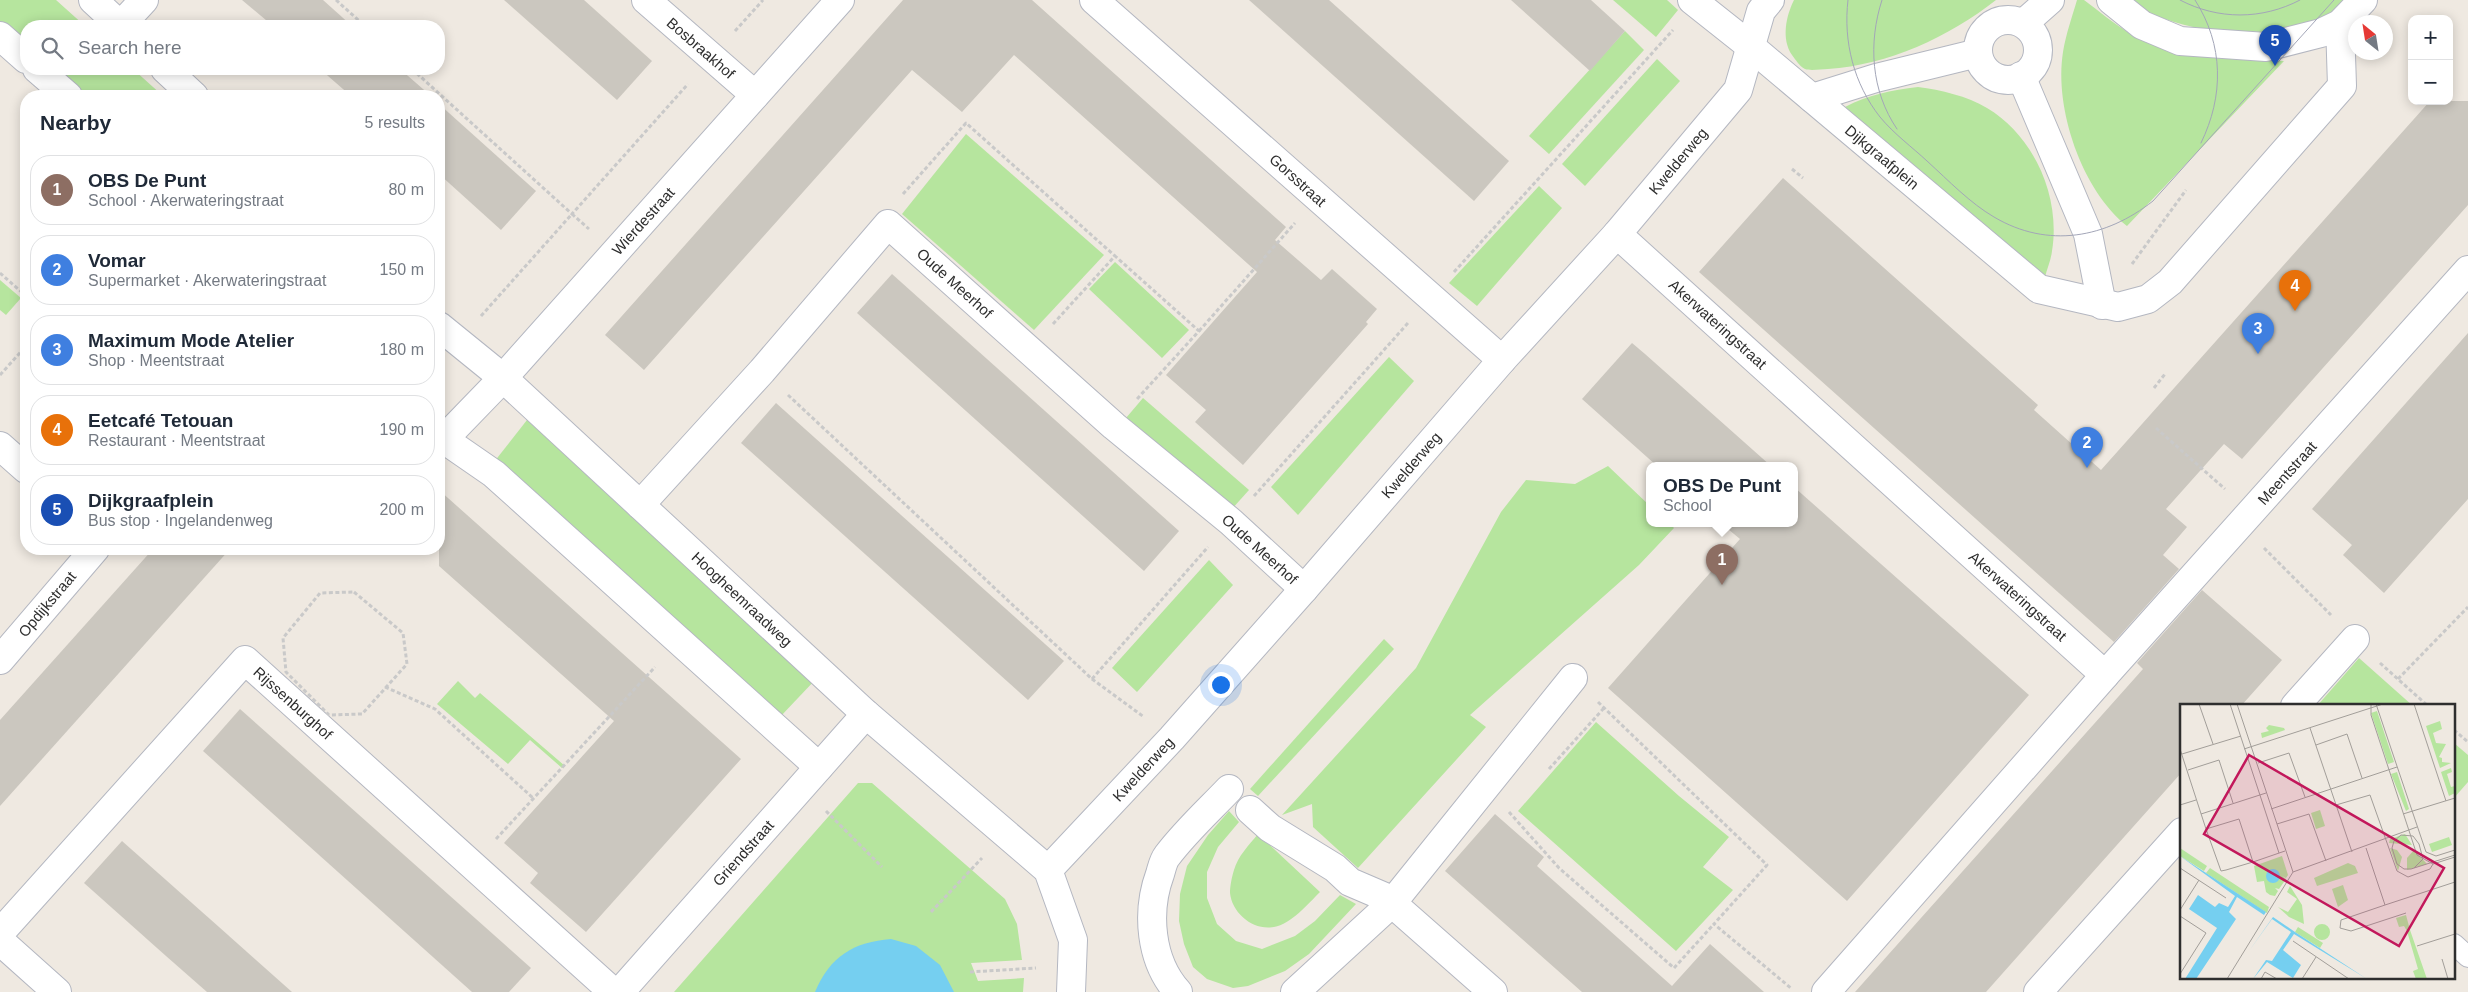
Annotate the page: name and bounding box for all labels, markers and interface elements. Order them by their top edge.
street label: Bosbraakhof [664,14,739,83]
north arrow [2348,15,2393,60]
map controls [2408,15,2453,105]
button: + [2408,15,2453,60]
search box [20,20,445,75]
pin: 5 [2259,25,2291,66]
icon: search [38,34,66,62]
text: Search here [78,37,182,58]
button: − [2408,60,2453,105]
text: Nearby [40,111,111,134]
text: 5 results [365,114,425,131]
street label: Dijkgraafplein [1842,121,1922,193]
street label: Kwelderweg [1645,124,1711,198]
street label: Gorsstraat [1266,150,1330,210]
text: OBS De Punt [88,170,206,191]
text: 1 [53,181,61,198]
text: 80 m [388,181,424,198]
street label: Wierdestraat [608,183,678,258]
text: School · Akerwateringstraat [88,192,284,209]
street label: Oude Meerhof [914,245,997,322]
text: Vomar [88,250,146,271]
text: 2 [53,261,61,278]
text: 150 m [380,261,424,278]
pin: 4 [2279,270,2311,311]
text: Supermarket · Akerwateringstraat [88,272,326,289]
street label: Akerwateringstraat [1666,276,1771,373]
pin: 3 [2242,313,2274,354]
text: Maximum Mode Atelier [88,330,294,351]
text: 3 [53,341,61,358]
text: 180 m [380,341,424,358]
text: Shop · Meentstraat [88,352,224,369]
text: Eetcafé Tetouan [88,410,233,431]
text: 4 [53,421,61,438]
text: 190 m [380,421,424,438]
pin: 2 [2071,427,2103,468]
street label: Kwelderweg [1378,429,1444,501]
text: Restaurant · Meentstraat [88,432,265,449]
street label: Meentstraat [2254,437,2320,508]
popup [1646,462,1798,527]
text: OBS De Punt [1663,475,1781,496]
text: Dijkgraafplein [88,490,214,511]
text: School [1663,497,1712,514]
text: 5 [53,501,61,518]
text: 200 m [380,501,424,518]
street label: Oude Meerhof [1219,511,1302,588]
text: Bus stop · Ingelandenweg [88,512,273,529]
pin: 1 [1706,544,1738,585]
street label: Hoogheemraadweg [688,548,796,650]
street label: Akerwateringstraat [1966,548,2071,645]
street label: Opdijkstraat [15,567,80,640]
street label: Rijssenburghof [250,663,336,743]
your location [1208,672,1234,698]
inset map [2180,704,2456,980]
street label: Kwelderweg [1109,733,1177,805]
street label: Griendstraat [709,816,777,889]

